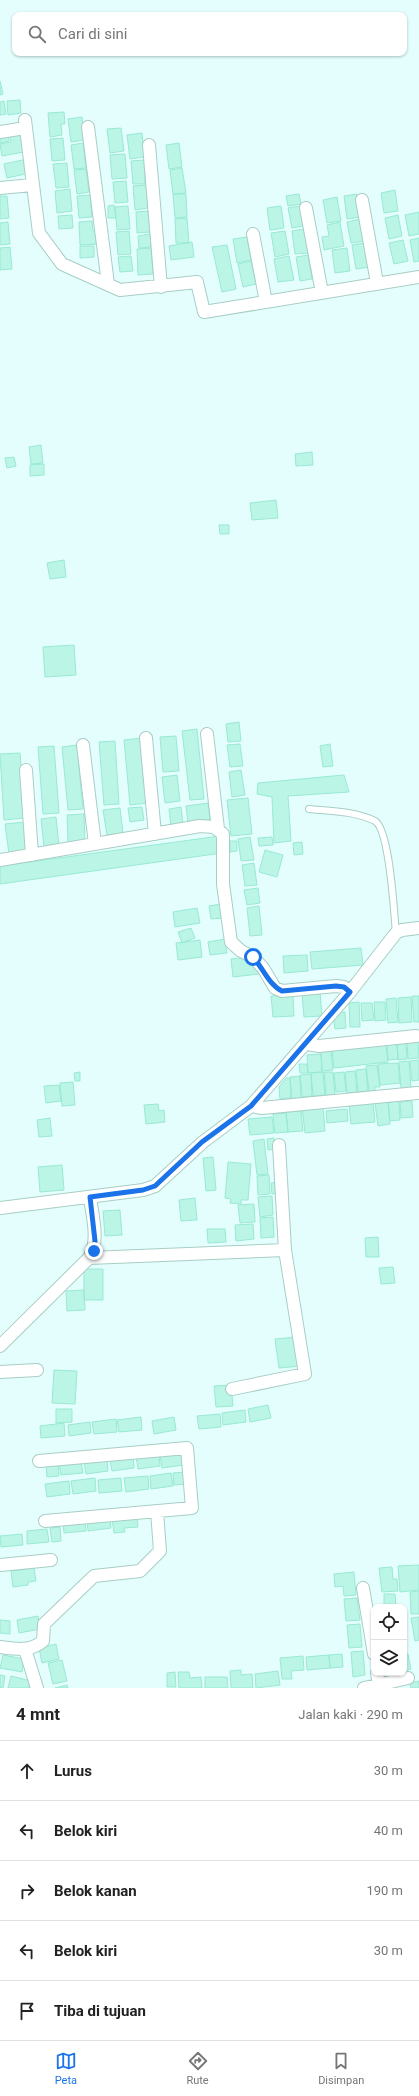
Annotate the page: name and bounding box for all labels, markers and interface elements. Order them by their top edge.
search box [12,12,407,56]
icon: search [26,23,48,45]
text: Cari di sini [58,25,128,43]
route start [244,948,262,966]
route end [85,1242,103,1260]
map controls [371,1604,407,1676]
button: locate [371,1604,407,1640]
button: layers [371,1640,407,1676]
text: 4 mnt [16,1704,60,1724]
text: Jalan kaki · 290 m [298,1707,403,1722]
icon: ahead [16,1760,38,1782]
text: Lurus [54,1762,92,1780]
text: 30 m [374,1763,403,1778]
icon: left [16,1820,38,1842]
text: Belok kiri [54,1822,117,1840]
text: 40 m [374,1823,403,1838]
icon: right [16,1880,38,1902]
text: Belok kanan [54,1882,137,1900]
text: 190 m [366,1883,403,1898]
icon: left [16,1940,38,1962]
text: Belok kiri [54,1942,117,1960]
text: 30 m [374,1943,403,1958]
icon: arrive [16,2000,38,2022]
text: Tiba di tujuan [54,2002,146,2020]
tab: Peta [55,2050,77,2087]
tab: Rute [186,2050,209,2087]
tab: Disimpan [318,2050,364,2087]

